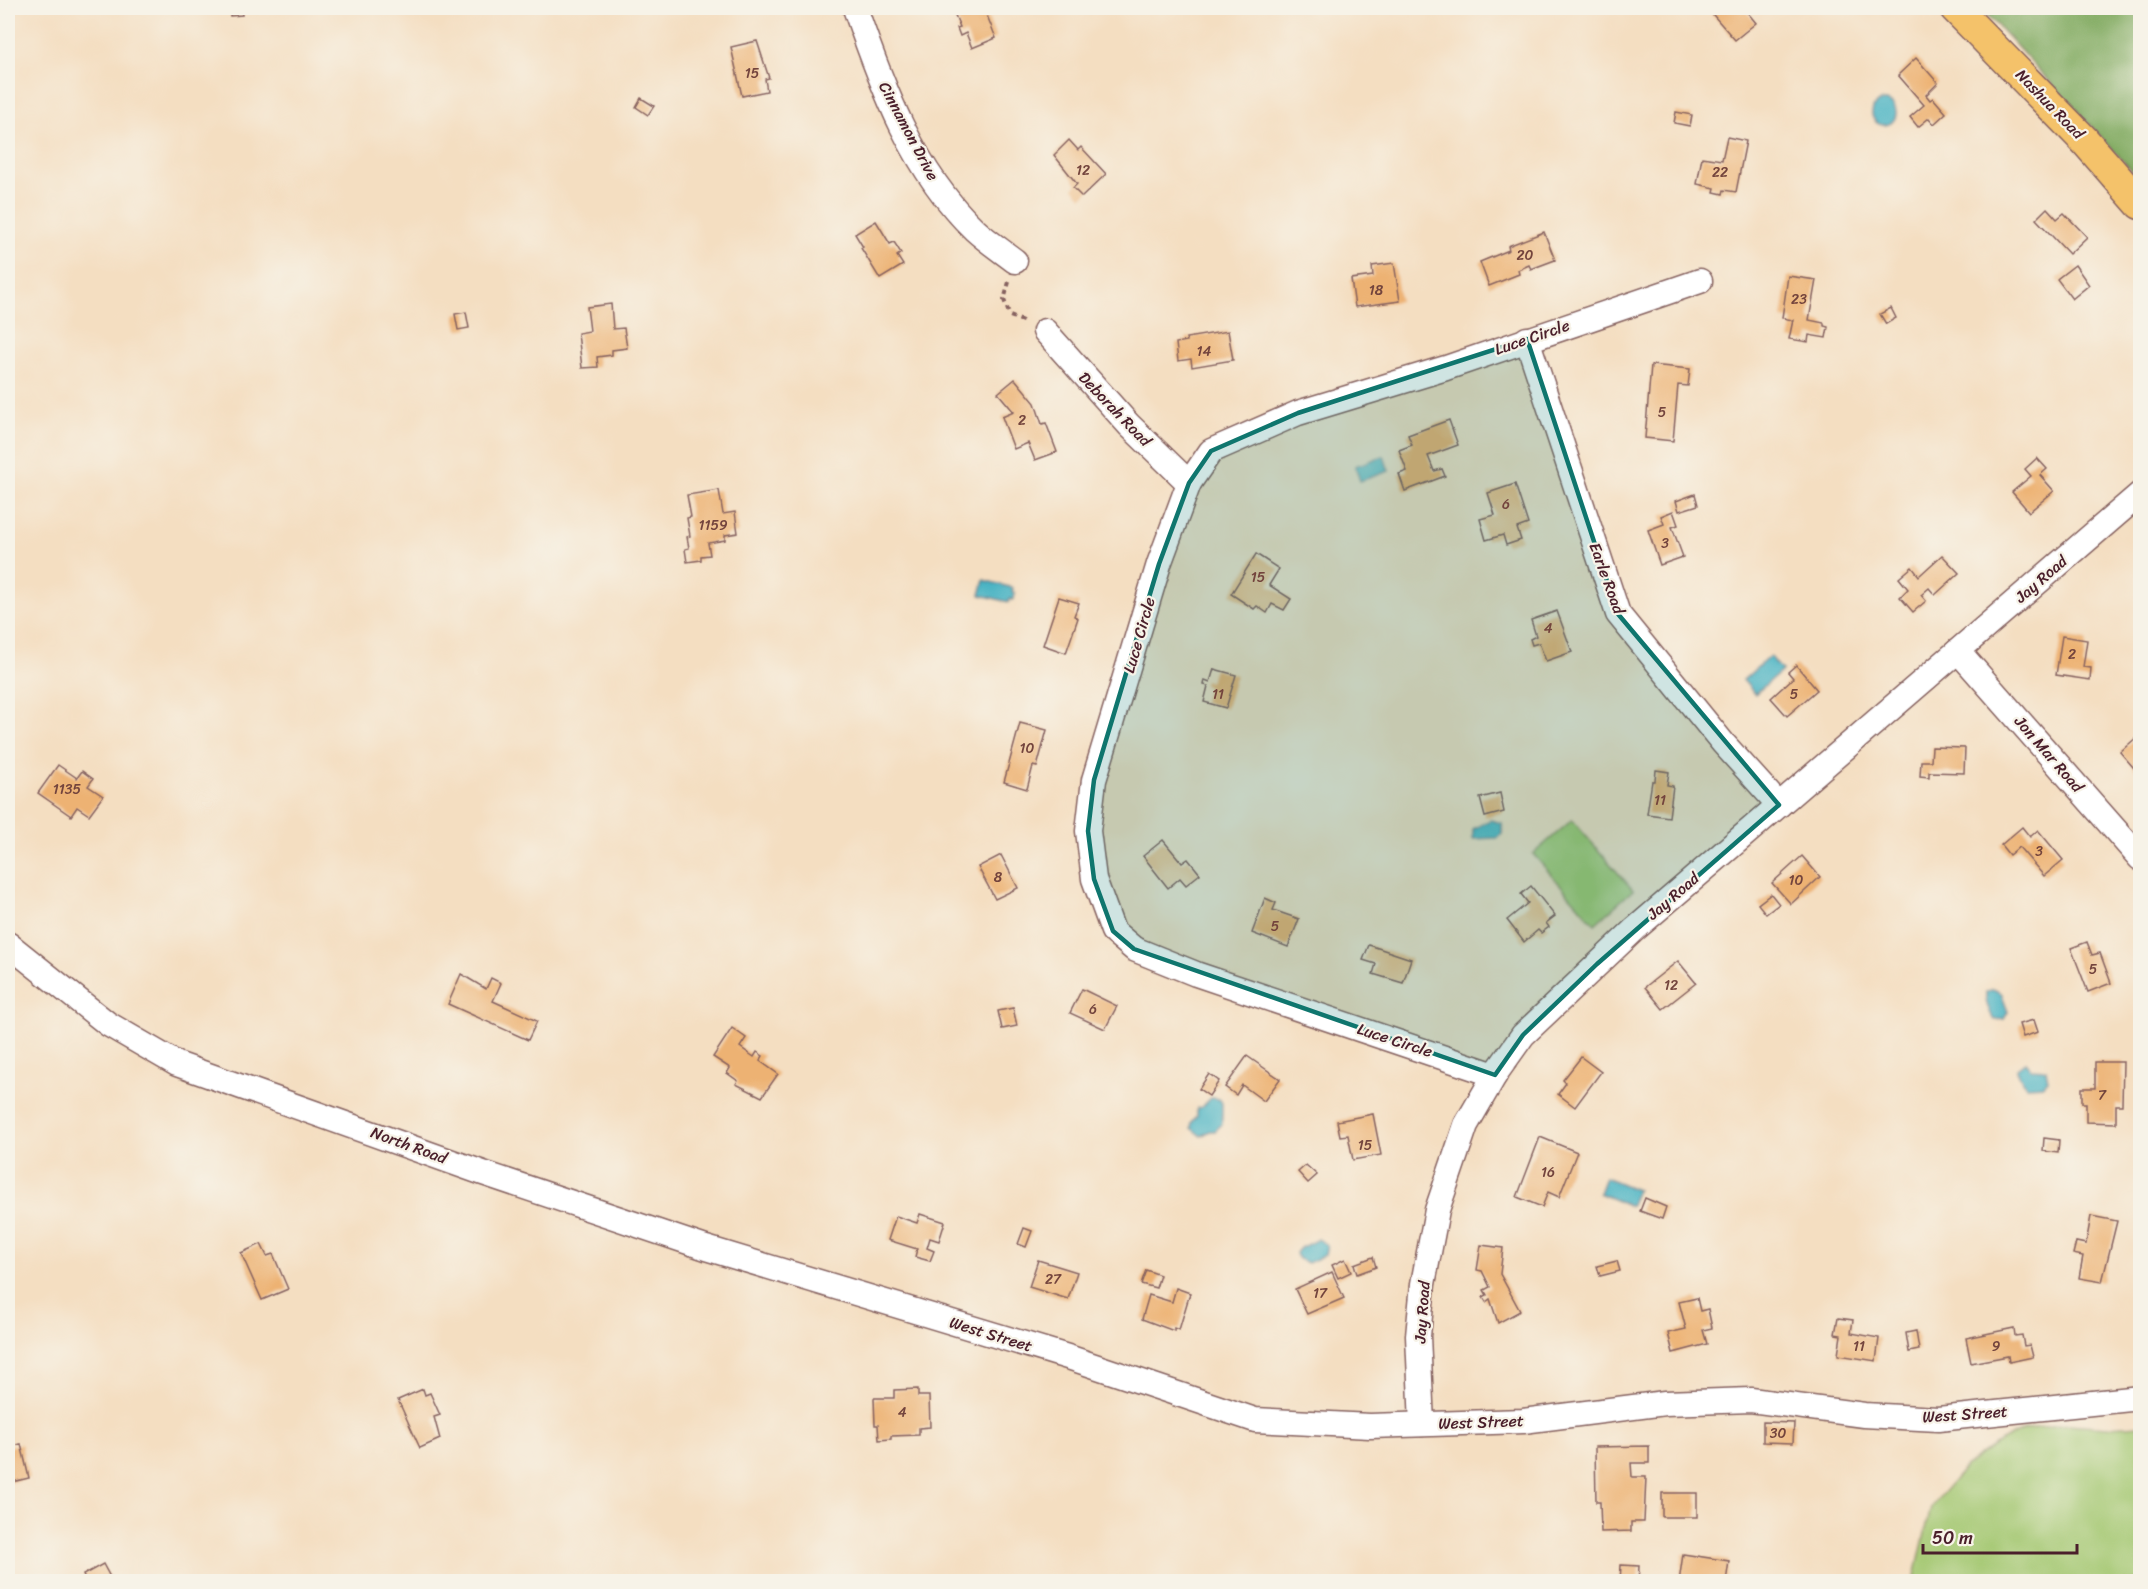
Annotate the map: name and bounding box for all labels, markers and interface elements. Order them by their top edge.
house number: 15 [745,61,760,86]
street label: Nashua Road [2008,62,2093,148]
street label: Cinnamon Drive [871,76,947,186]
house number: 12 [1076,158,1090,183]
house number: 22 [1712,160,1728,185]
house number: 20 [1517,243,1534,268]
house number: 18 [1369,278,1384,303]
house number: 23 [1791,287,1807,312]
street label: Luce Circle [1490,311,1574,363]
house number: 14 [1197,339,1212,364]
street label: Deborah Road [1071,364,1160,455]
house number: 5 [1658,400,1667,425]
house number: 2 [1018,408,1026,433]
house number: 6 [1502,492,1510,517]
house number: 1159 [698,513,728,538]
house number: 3 [1661,531,1669,556]
street label: Earle Road [1581,538,1634,619]
street label: Jay Road [2007,547,2075,611]
house number: 15 [1251,565,1266,590]
street label: Luce Circle [1114,593,1164,677]
house number: 4 [1544,616,1553,641]
house number: 2 [2068,642,2076,667]
house number: 11 [1212,682,1224,707]
house number: 5 [1790,682,1799,707]
street label: Jon Mar Road [2006,708,2092,800]
house number: 10 [1020,736,1035,761]
house number: 1135 [53,777,82,802]
house number: 11 [1654,788,1666,813]
house number: 3 [2035,839,2043,864]
street label: Jay Road [1639,864,1707,928]
house number: 8 [994,865,1003,890]
house number: 10 [1789,868,1804,893]
house number: 5 [1271,914,1280,939]
house number: 5 [2089,957,2098,982]
house number: 12 [1664,973,1678,998]
house number: 6 [1089,997,1097,1022]
street label: Luce Circle [1353,1014,1437,1066]
house number: 7 [2098,1083,2107,1108]
street label: North Road [367,1118,453,1173]
house number: 15 [1358,1133,1373,1158]
house number: 16 [1541,1160,1555,1185]
house number: 27 [1045,1267,1062,1292]
street label: Jay Road [1405,1278,1439,1345]
house number: 17 [1313,1281,1328,1306]
street label: West Street [946,1308,1036,1360]
house number: 11 [1853,1334,1865,1359]
house number: 9 [1992,1334,2001,1359]
street label: West Street [1921,1397,2009,1431]
house number: 4 [898,1400,907,1425]
street label: West Street [1438,1406,1524,1438]
house number: 30 [1770,1421,1786,1446]
scale bar [1923,1517,2078,1555]
text: 50 m [1932,1522,1973,1554]

